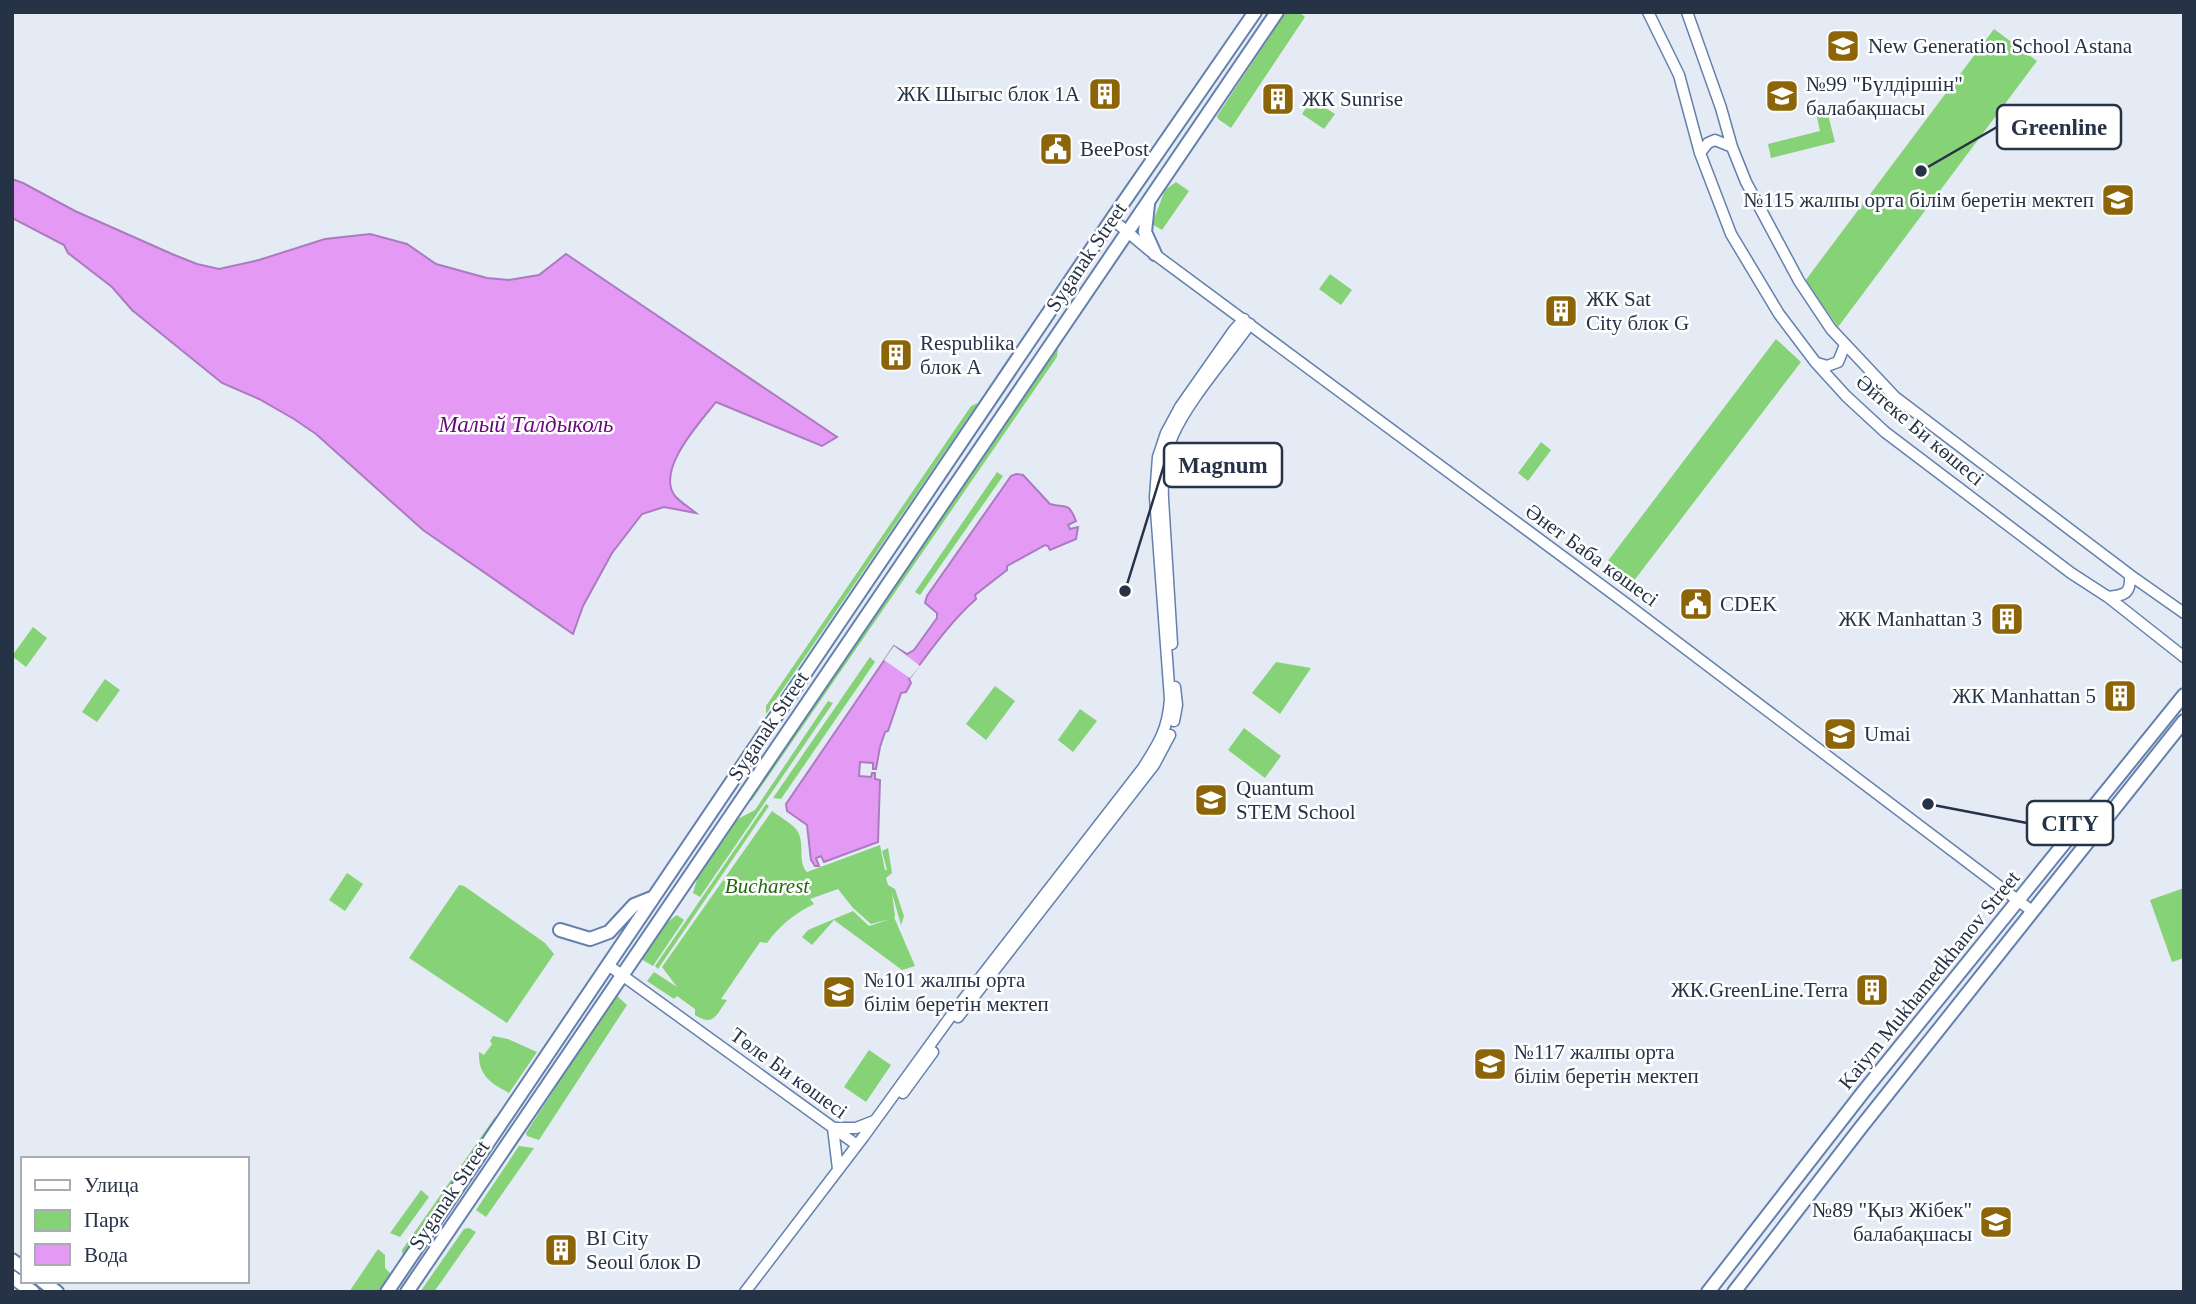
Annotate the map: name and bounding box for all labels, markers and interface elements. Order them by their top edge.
school or university icon: New Generation School Astana [1824,27,1862,65]
place label: New Generation School Astana [1868,34,2133,58]
place label: №99 "Бүлдіршін" балабақшасы [1806,72,1963,120]
building icon: ЖК Шыгыс блок 1А [1086,75,1124,113]
school or university icon: №99 "Бүлдіршін" балабақшасы [1763,77,1801,115]
building icon: ЖК Sunrise [1259,80,1297,118]
place label: ЖК Шыгыс блок 1А [897,82,1081,106]
place label: ЖК Sunrise [1302,87,1403,111]
callout: Greenline [1997,105,2121,149]
text: Greenline [2011,115,2107,140]
public building icon: BeePost [1037,130,1075,168]
place label: BeePost [1080,137,1149,161]
school or university icon: №115 жалпы орта білім беретін мектеп [2099,181,2137,219]
place label: №115 жалпы орта білім беретін мектеп [1743,188,2094,212]
street label: Syganak Street [1041,198,1131,316]
place label: ЖК Sat City блок G [1586,287,1689,335]
building icon: ЖК Sat City блок G [1542,292,1580,330]
place label: Respublika блок А [920,331,1015,379]
building icon: Respublika блок А [877,336,915,374]
street label: Әйтеке Би көшесі [1851,370,1989,491]
water label: Малый Талдыколь [437,412,614,437]
callout: Magnum [1164,443,1282,487]
text: Magnum [1178,453,1268,478]
street label: Әнет Баба көшесі [1521,499,1663,611]
public building icon: CDEK [1677,585,1715,623]
place label: CDEK [1720,592,1777,616]
building icon: ЖК Manhattan 3 [1988,600,2026,638]
place label: ЖК Manhattan 3 [1838,607,1982,631]
street label: Syganak Street [723,667,813,785]
building icon: ЖК Manhattan 5 [2101,677,2139,715]
place label: ЖК Manhattan 5 [1952,684,2096,708]
school or university icon: Umai [1821,715,1859,753]
place label: Umai [1864,722,1911,746]
place label: Quantum STEM School [1236,776,1356,824]
school or university icon: Quantum STEM School [1192,781,1230,819]
callout: CITY [2027,801,2113,845]
text: CITY [2041,811,2099,836]
street label: Kaiym Mukhamedkhanov Street [1833,866,2025,1094]
park label: Bucharest [725,874,810,898]
place label: №101 жалпы орта білім беретін мектеп [864,968,1049,1016]
building icon: ЖК.GreenLine.Terra [1853,971,1891,1009]
school or university icon: №101 жалпы орта білім беретін мектеп [820,973,858,1011]
place label: ЖК.GreenLine.Terra [1671,978,1849,1002]
street label: Төле Би көшесі [726,1023,852,1124]
place label: №117 жалпы орта білім беретін мектеп [1514,1040,1699,1088]
school or university icon: №117 жалпы орта білім беретін мектеп [1471,1045,1509,1083]
street label: Syganak Street [404,1136,494,1254]
legend [21,1157,248,1283]
text: Улица [84,1173,139,1197]
place label: №89 "Қыз Жібек" балабақшасы [1812,1198,1972,1246]
school or university icon: №89 "Қыз Жібек" балабақшасы [1977,1203,2015,1241]
text: Парк [84,1208,130,1232]
place label: BI City Seoul блок D [586,1226,701,1274]
building icon: BI City Seoul блок D [542,1231,580,1269]
text: Вода [84,1243,129,1267]

